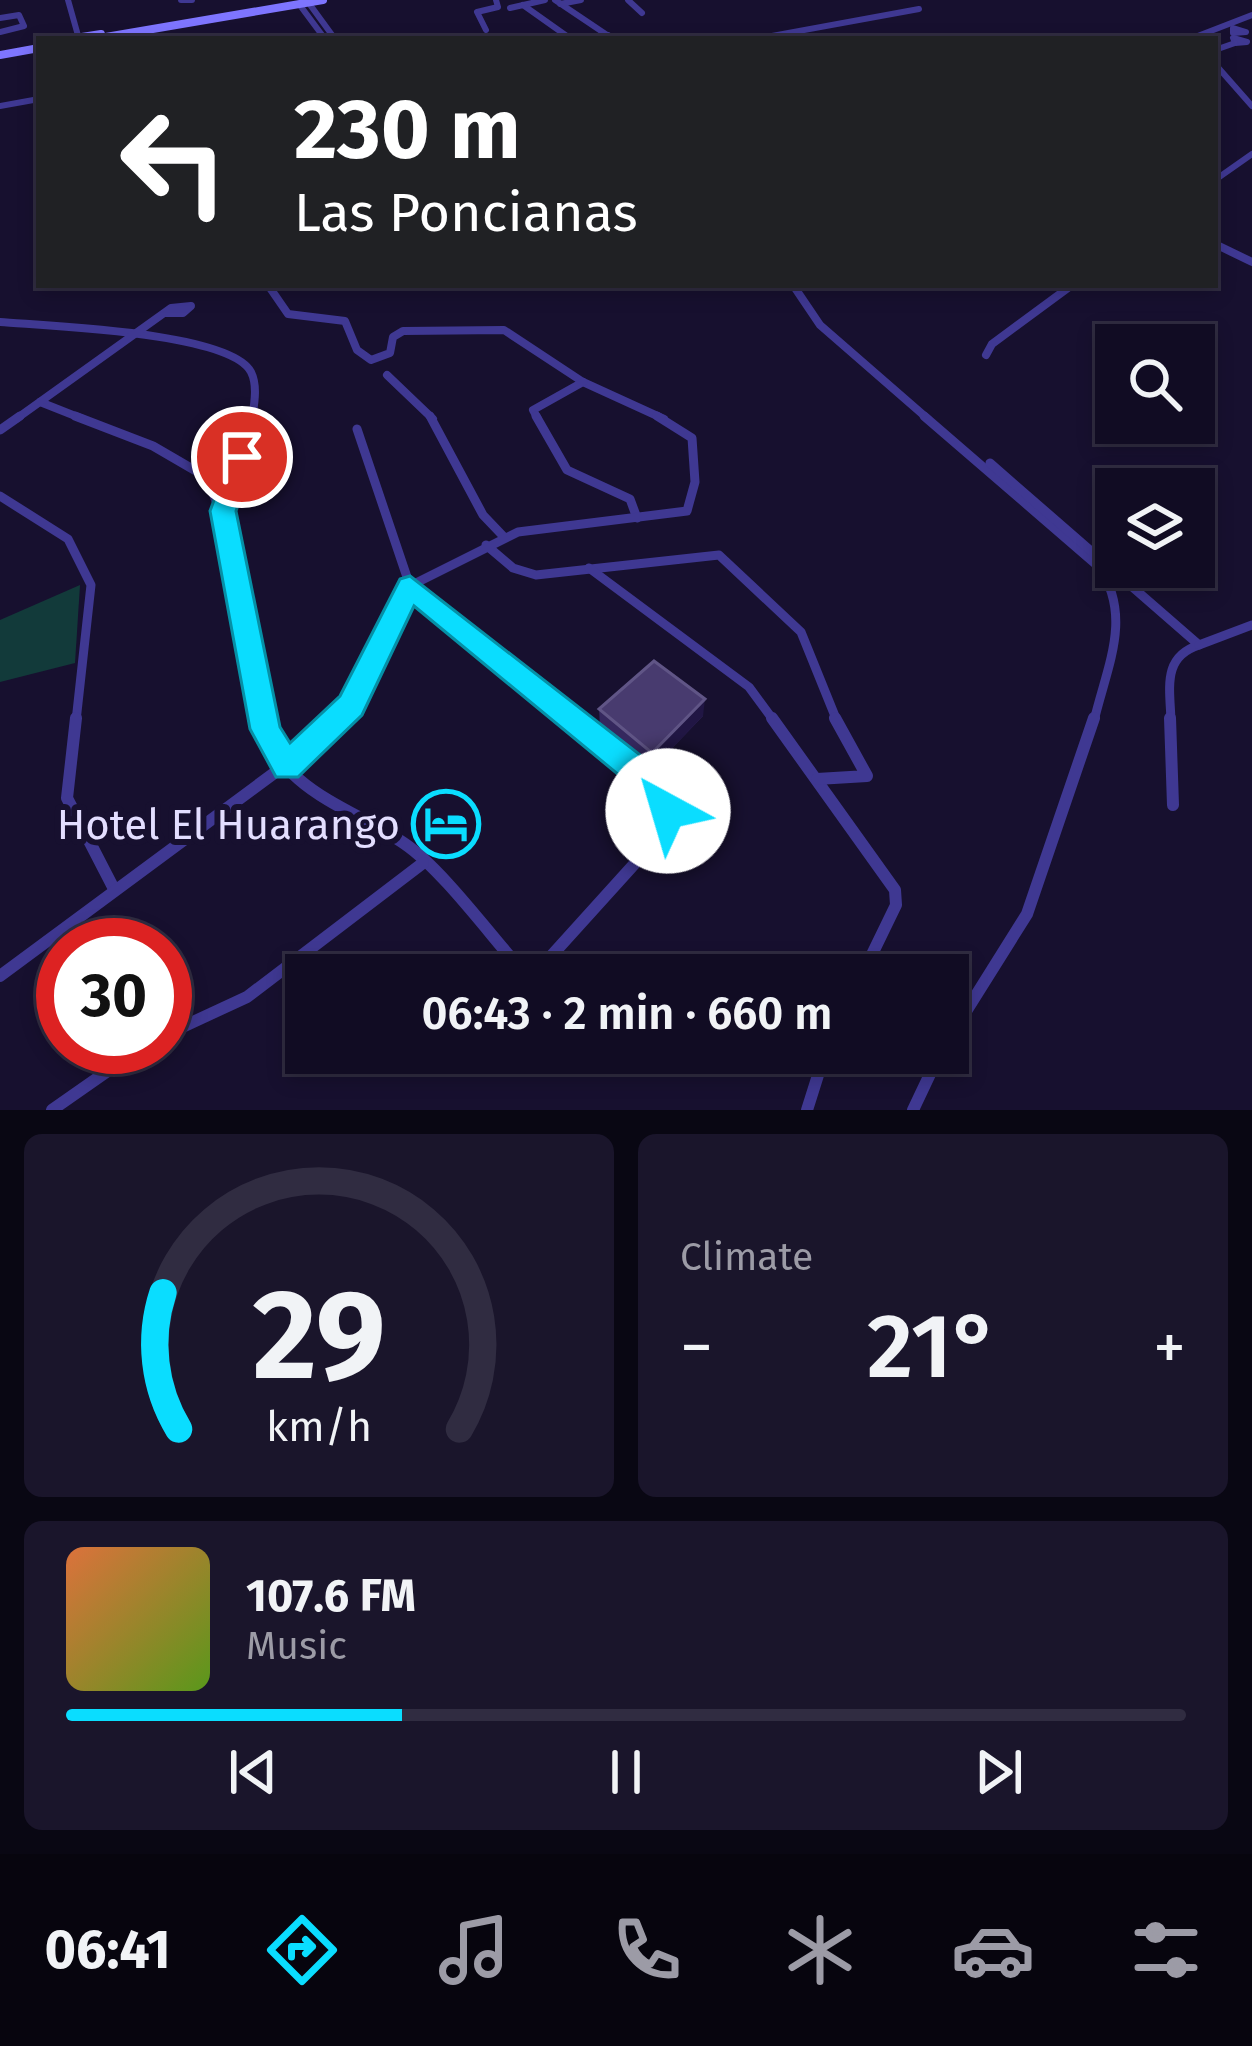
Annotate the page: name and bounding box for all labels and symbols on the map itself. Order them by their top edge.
pin [191,406,293,508]
position arrow [605,748,731,874]
hotel icon: Hotel El Huarango [411,789,481,859]
place label: Hotel El Huarango [57,800,400,850]
speed limit sign: 30 [36,918,192,1074]

